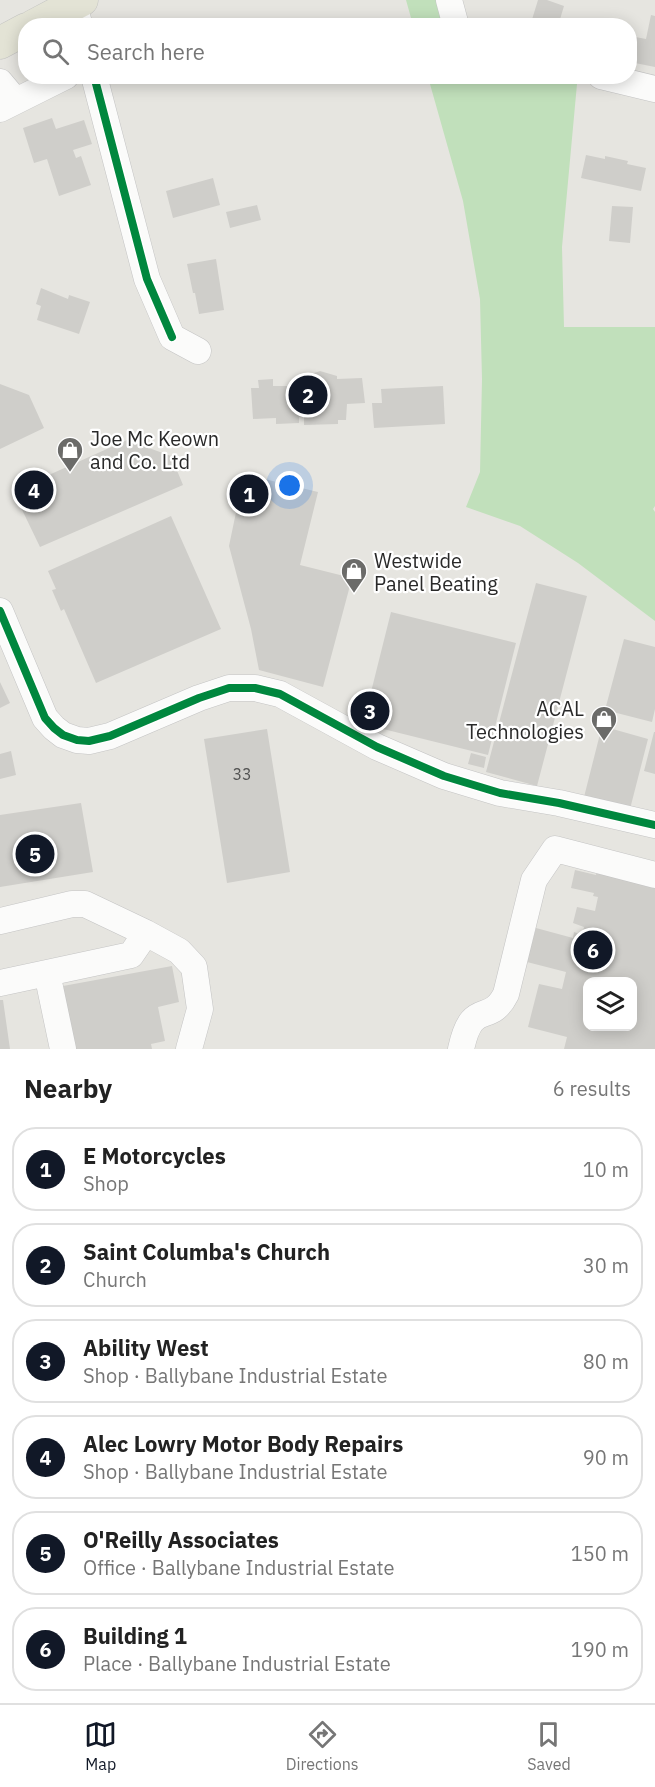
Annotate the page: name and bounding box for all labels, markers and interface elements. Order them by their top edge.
search box [18,18,637,84]
icon: search [39,35,72,68]
text: Search here [87,37,205,66]
pin: 2 [288,372,328,418]
place label: Joe Mc Keown and Co. Ltd [90,425,219,475]
shop icon: Joe Mc Keown and Co. Ltd [55,435,85,473]
pin: 4 [15,468,54,512]
your location [275,471,304,500]
pin: 1 [230,472,268,516]
place label: Westwide Panel Beating [374,547,498,597]
shop icon: Westwide Panel Beating [339,556,369,594]
pin: 3 [350,688,389,734]
place label: ACAL Technologies [466,695,584,745]
shop icon: ACAL Technologies [589,704,619,742]
house number: 33 [232,764,252,784]
pin: 5 [15,832,54,876]
pin: 6 [574,928,612,972]
map controls [583,977,637,1031]
button: layers [583,977,637,1031]
text: Nearby [24,1071,112,1105]
text: 6 results [553,1075,631,1102]
text: E Motorcycles [83,1141,226,1170]
text: 1 [40,1156,52,1183]
text: 10 m [583,1156,629,1183]
text: Shop [83,1170,129,1197]
text: Saint Columba's Church [83,1237,330,1266]
text: 2 [40,1252,52,1279]
text: 30 m [583,1252,629,1279]
text: Church [83,1266,147,1293]
text: Ability West [83,1333,209,1362]
text: 3 [40,1348,52,1375]
text: 80 m [583,1348,629,1375]
text: Shop · Ballybane Industrial Estate [83,1362,387,1389]
text: Alec Lowry Motor Body Repairs [83,1429,403,1458]
text: 4 [40,1444,52,1471]
text: 90 m [583,1444,629,1471]
text: Shop · Ballybane Industrial Estate [83,1458,387,1485]
text: O'Reilly Associates [83,1525,279,1554]
text: 5 [40,1540,52,1567]
text: 150 m [571,1540,629,1567]
text: Office · Ballybane Industrial Estate [83,1554,395,1581]
text: Building 1 [83,1621,187,1650]
text: 6 [40,1636,52,1663]
text: 190 m [571,1636,629,1663]
text: Place · Ballybane Industrial Estate [83,1650,391,1677]
tab: Map [84,1718,117,1774]
tab: Directions [286,1718,359,1774]
tab: Saved [527,1718,571,1774]

